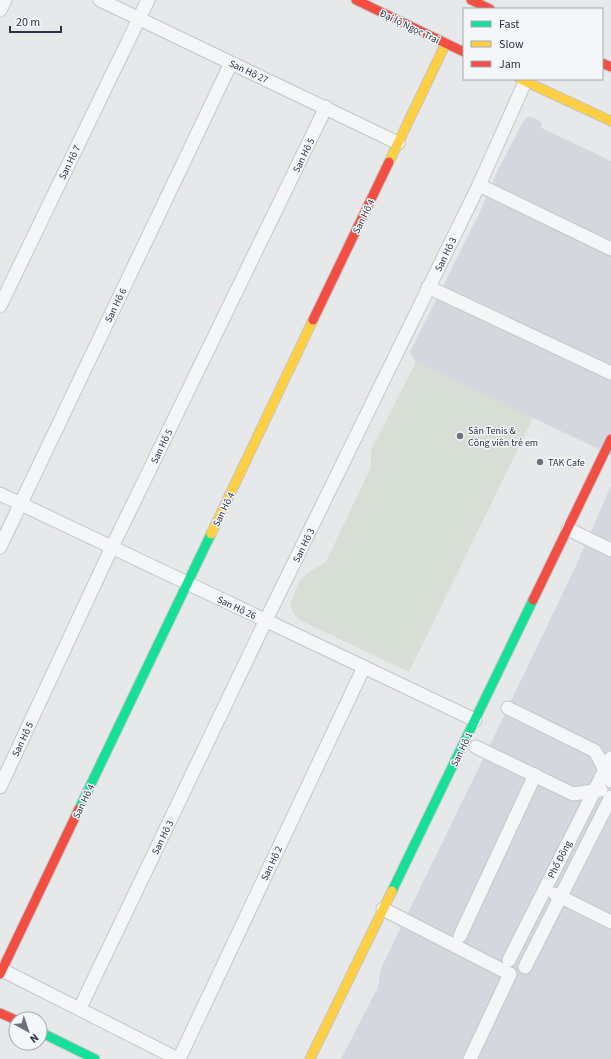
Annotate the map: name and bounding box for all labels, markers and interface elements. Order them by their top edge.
street label: Đại lộ Ngọc Trai [377,6,442,47]
scale bar [10,8,61,34]
legend [463,8,603,80]
text: 20 m [16,14,40,31]
text: Fast [499,16,519,33]
text: Slow [499,36,524,53]
text: Jam [499,56,521,73]
street label: San Hô 27 [227,57,270,87]
street label: San Hô 5 [290,136,318,175]
street label: San Hô 7 [56,143,84,182]
street label: San Hô 4 [350,197,378,236]
street label: San Hô 3 [432,235,460,274]
street label: San Hô 6 [102,286,130,325]
place label: Sân Tenis & Công viên trẻ em [468,424,538,450]
street label: San Hô 5 [148,427,176,466]
marker: Sân Tenis & Công viên trẻ em [455,431,465,441]
place label: TAK Cafe [548,456,585,470]
marker: TAK Cafe [535,457,545,467]
street label: San Hô 4 [210,490,238,529]
street label: San Hô 3 [290,526,318,565]
street label: San Hô 26 [215,593,258,623]
street label: San Hô 5 [9,720,37,759]
street label: San Hô 1 [448,730,476,769]
street label: San Hô 4 [70,782,98,821]
street label: San Hô 3 [149,818,177,857]
street label: Phố Đông [544,838,575,881]
street label: San Hô 2 [258,844,286,883]
north arrow [8,1011,48,1051]
text: N [26,1030,42,1046]

